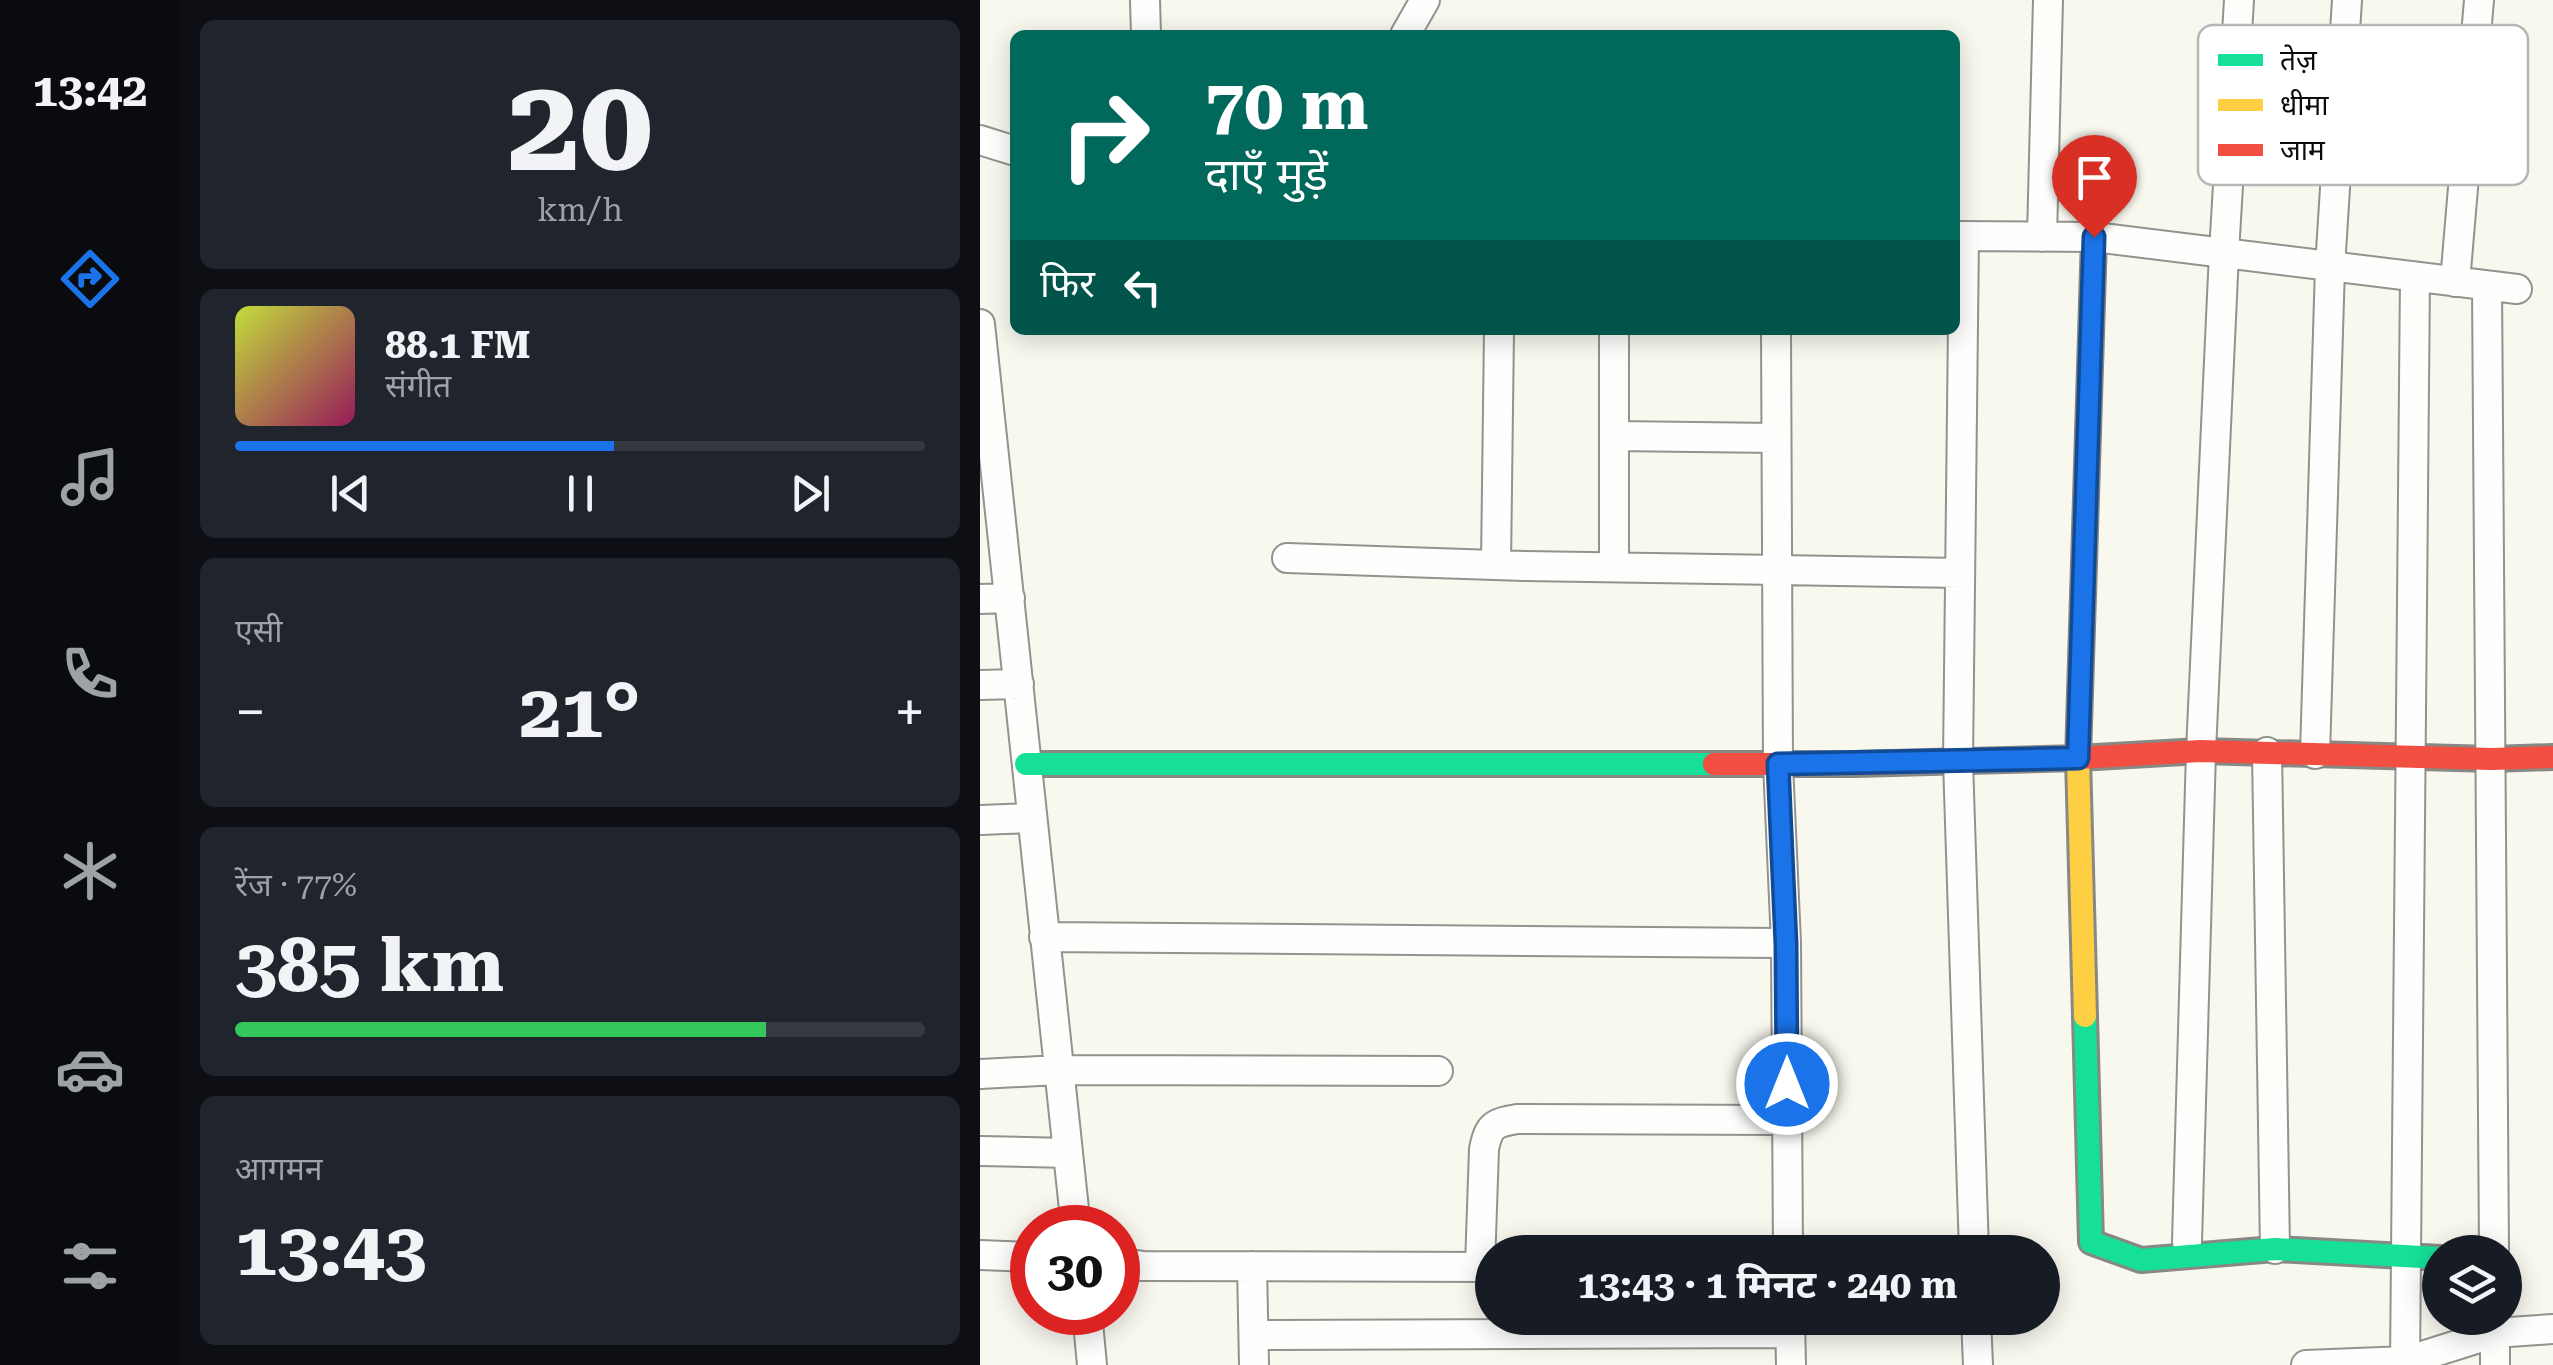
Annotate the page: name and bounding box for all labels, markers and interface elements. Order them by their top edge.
legend [2198,25,2528,185]
text: तेज़ [2280,44,2318,77]
text: 20 [507,49,653,202]
text: 13:42 [33,64,147,117]
text: 70 m [1205,64,1369,146]
icon: right [1040,70,1170,200]
text: धीमा [2280,89,2329,122]
text: जाम [2280,134,2326,167]
pin [2052,135,2137,238]
text: दाएँ मुड़ें [1205,148,1328,201]
icon: arrive [2067,150,2122,205]
text: km/h [537,191,623,229]
icon: directions [55,244,125,314]
icon: left [1115,260,1170,315]
text: फिर [1040,262,1095,306]
text: 88.1 FM [385,323,531,367]
text: संगीत [385,367,451,405]
icon: music [55,442,125,512]
icon: previous [323,466,378,521]
icon: pause [553,466,608,521]
icon: next [783,466,838,521]
text: एसी [235,612,283,650]
icon: phone [55,639,125,709]
text: 21° [519,667,641,755]
text: − [235,680,266,744]
text: + [894,680,925,744]
icon: climate [55,836,125,906]
text: रेंज · 77% [235,866,357,904]
text: 385 km [235,921,504,1009]
position arrow [1735,1032,1839,1136]
icon: car [55,1034,125,1104]
text: आगमन [235,1150,323,1188]
text: 13:43 [235,1205,426,1293]
speed limit sign: 30 [1010,1205,1140,1335]
icon: filters [55,1231,125,1301]
map controls [2422,1235,2522,1335]
button: layers [2422,1235,2522,1335]
text: 13:43 · 1 मिनट · 240 m [1578,1263,1957,1307]

